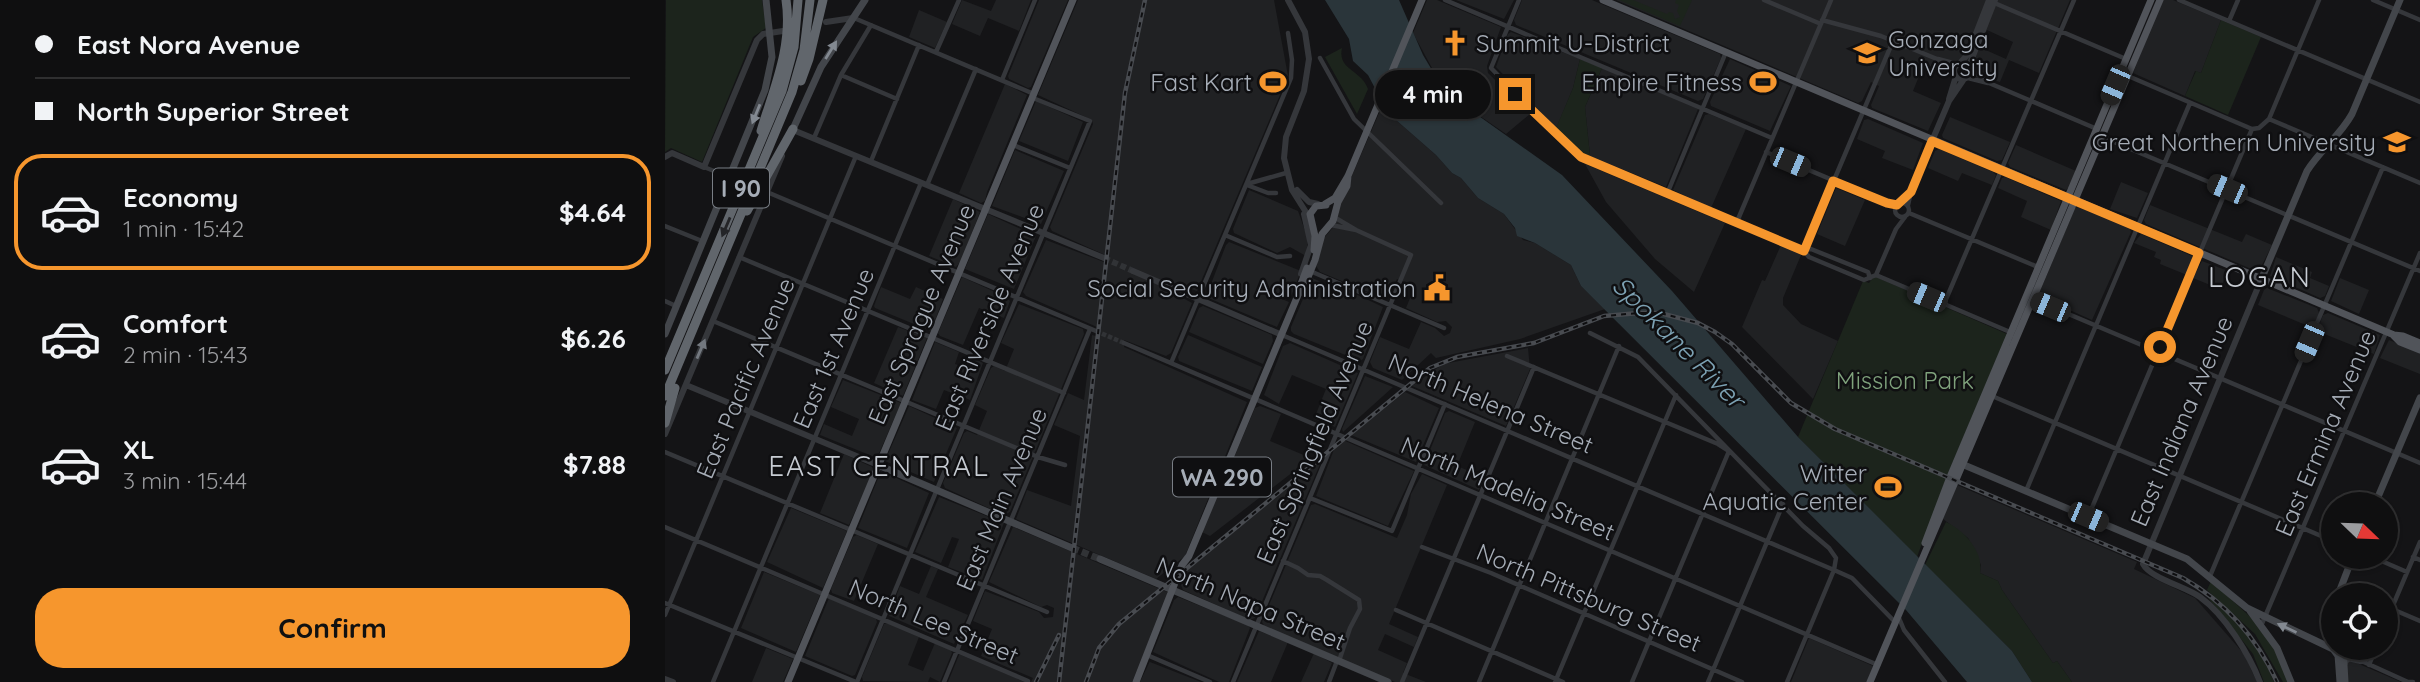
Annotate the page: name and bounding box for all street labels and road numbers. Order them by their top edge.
road number: I 90 [713,168,769,208]
street label: East Sprague Avenue [861,199,981,429]
street label: East Riverside Avenue [928,199,1050,435]
street label: East 1st Avenue [786,263,880,433]
street label: East Pacific Avenue [689,273,801,483]
street label: East Indiana Avenue [2123,311,2239,531]
street label: East Springfield Avenue [1249,316,1379,568]
street label: East Ermina Avenue [2268,325,2382,541]
street label: North Helena Street [1384,346,1598,460]
street label: East Main Avenue [949,403,1053,595]
street label: North Madelia Street [1397,429,1619,547]
road number: WA 290 [1173,457,1271,496]
street label: North Pittsburg Street [1472,536,1706,658]
street label: North Napa Street [1152,550,1350,656]
street label: North Lee Street [845,572,1023,670]

